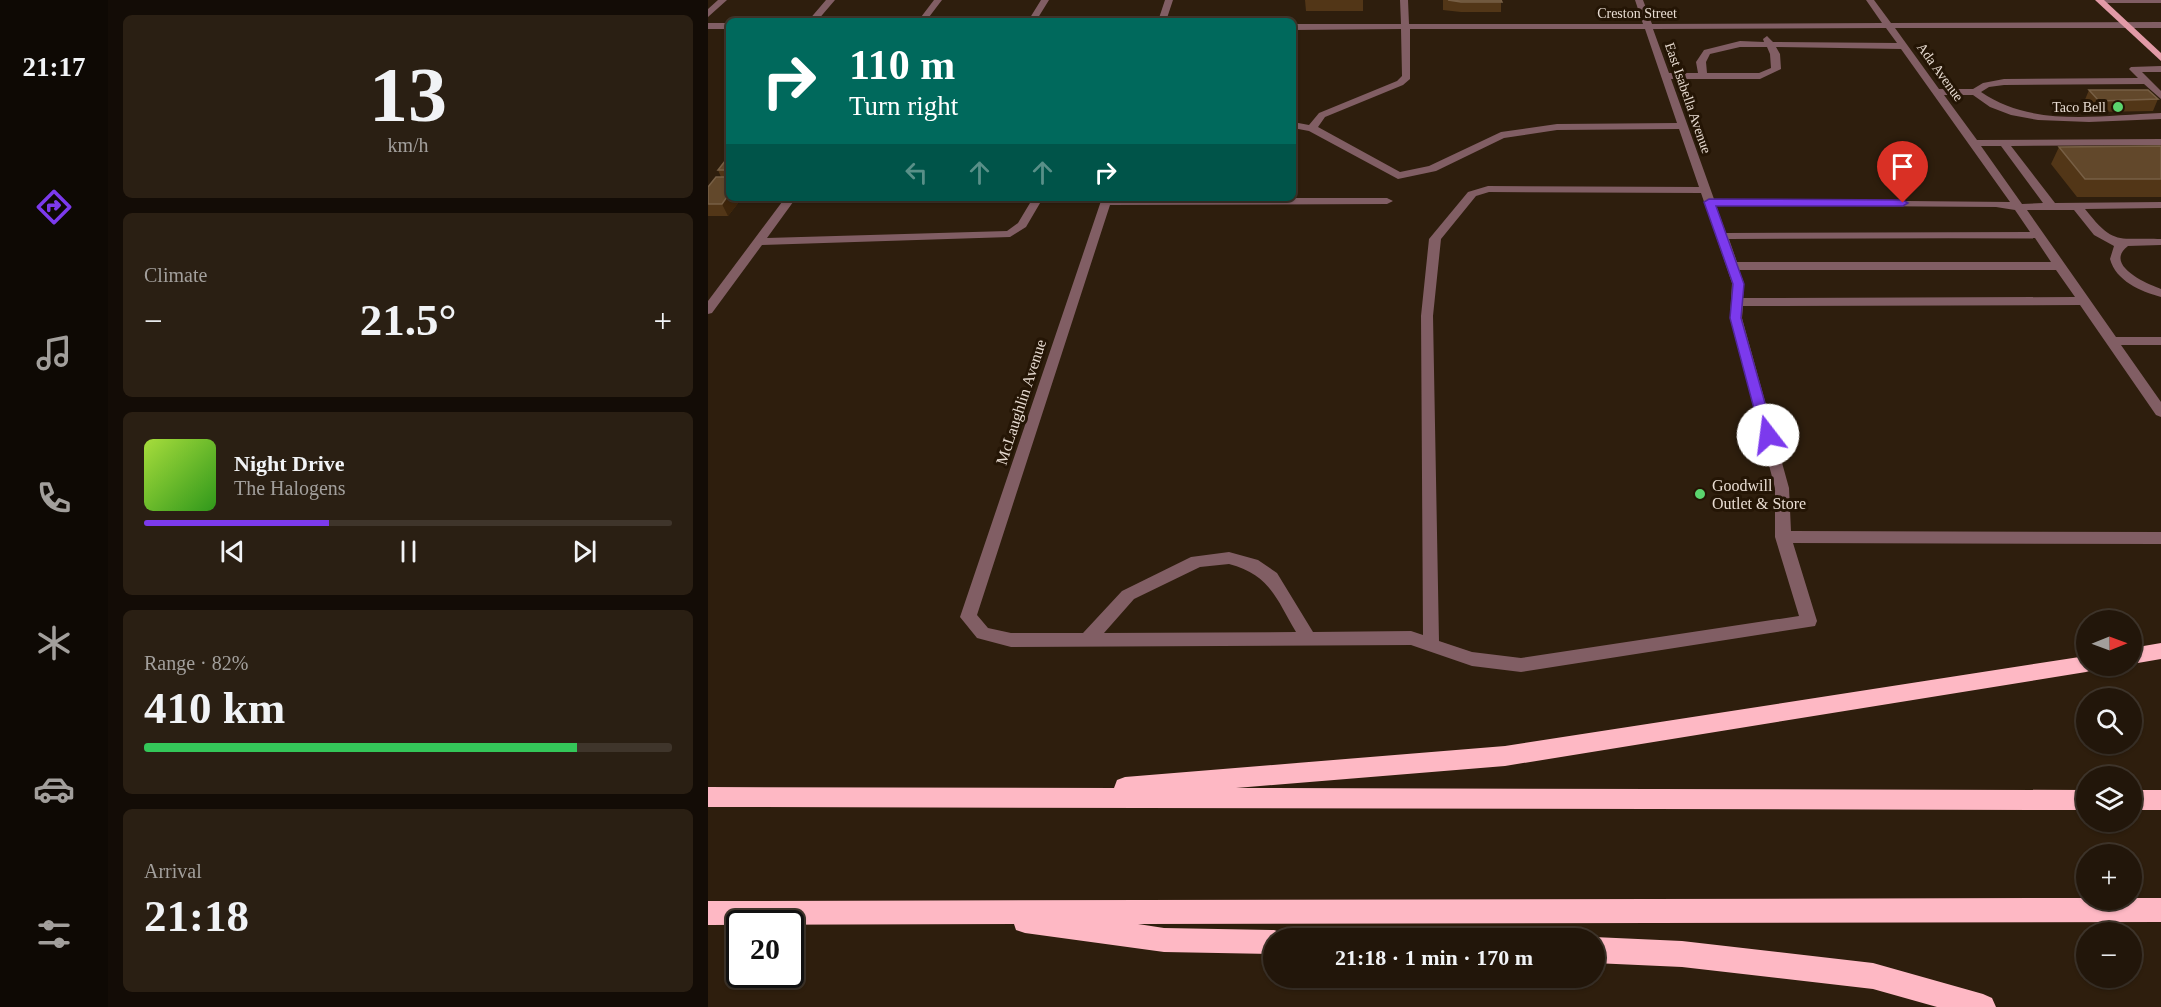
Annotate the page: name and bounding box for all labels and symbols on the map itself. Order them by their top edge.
street label: Creston Street [1597,6,1677,21]
street label: Ada Avenue [1914,40,1966,104]
street label: East Isabella Avenue [1662,41,1714,155]
place label: Taco Bell [2052,100,2106,115]
marker: Taco Bell [2111,100,2125,114]
pin [1877,141,1928,203]
street label: McLaughlin Avenue [993,337,1050,467]
position arrow [1736,403,1800,467]
place label: Goodwill Outlet & Store [1712,477,1806,512]
marker: Goodwill Outlet & Store [1693,487,1707,501]
north arrow [2076,610,2142,676]
speed limit sign: 20 [726,910,804,988]

